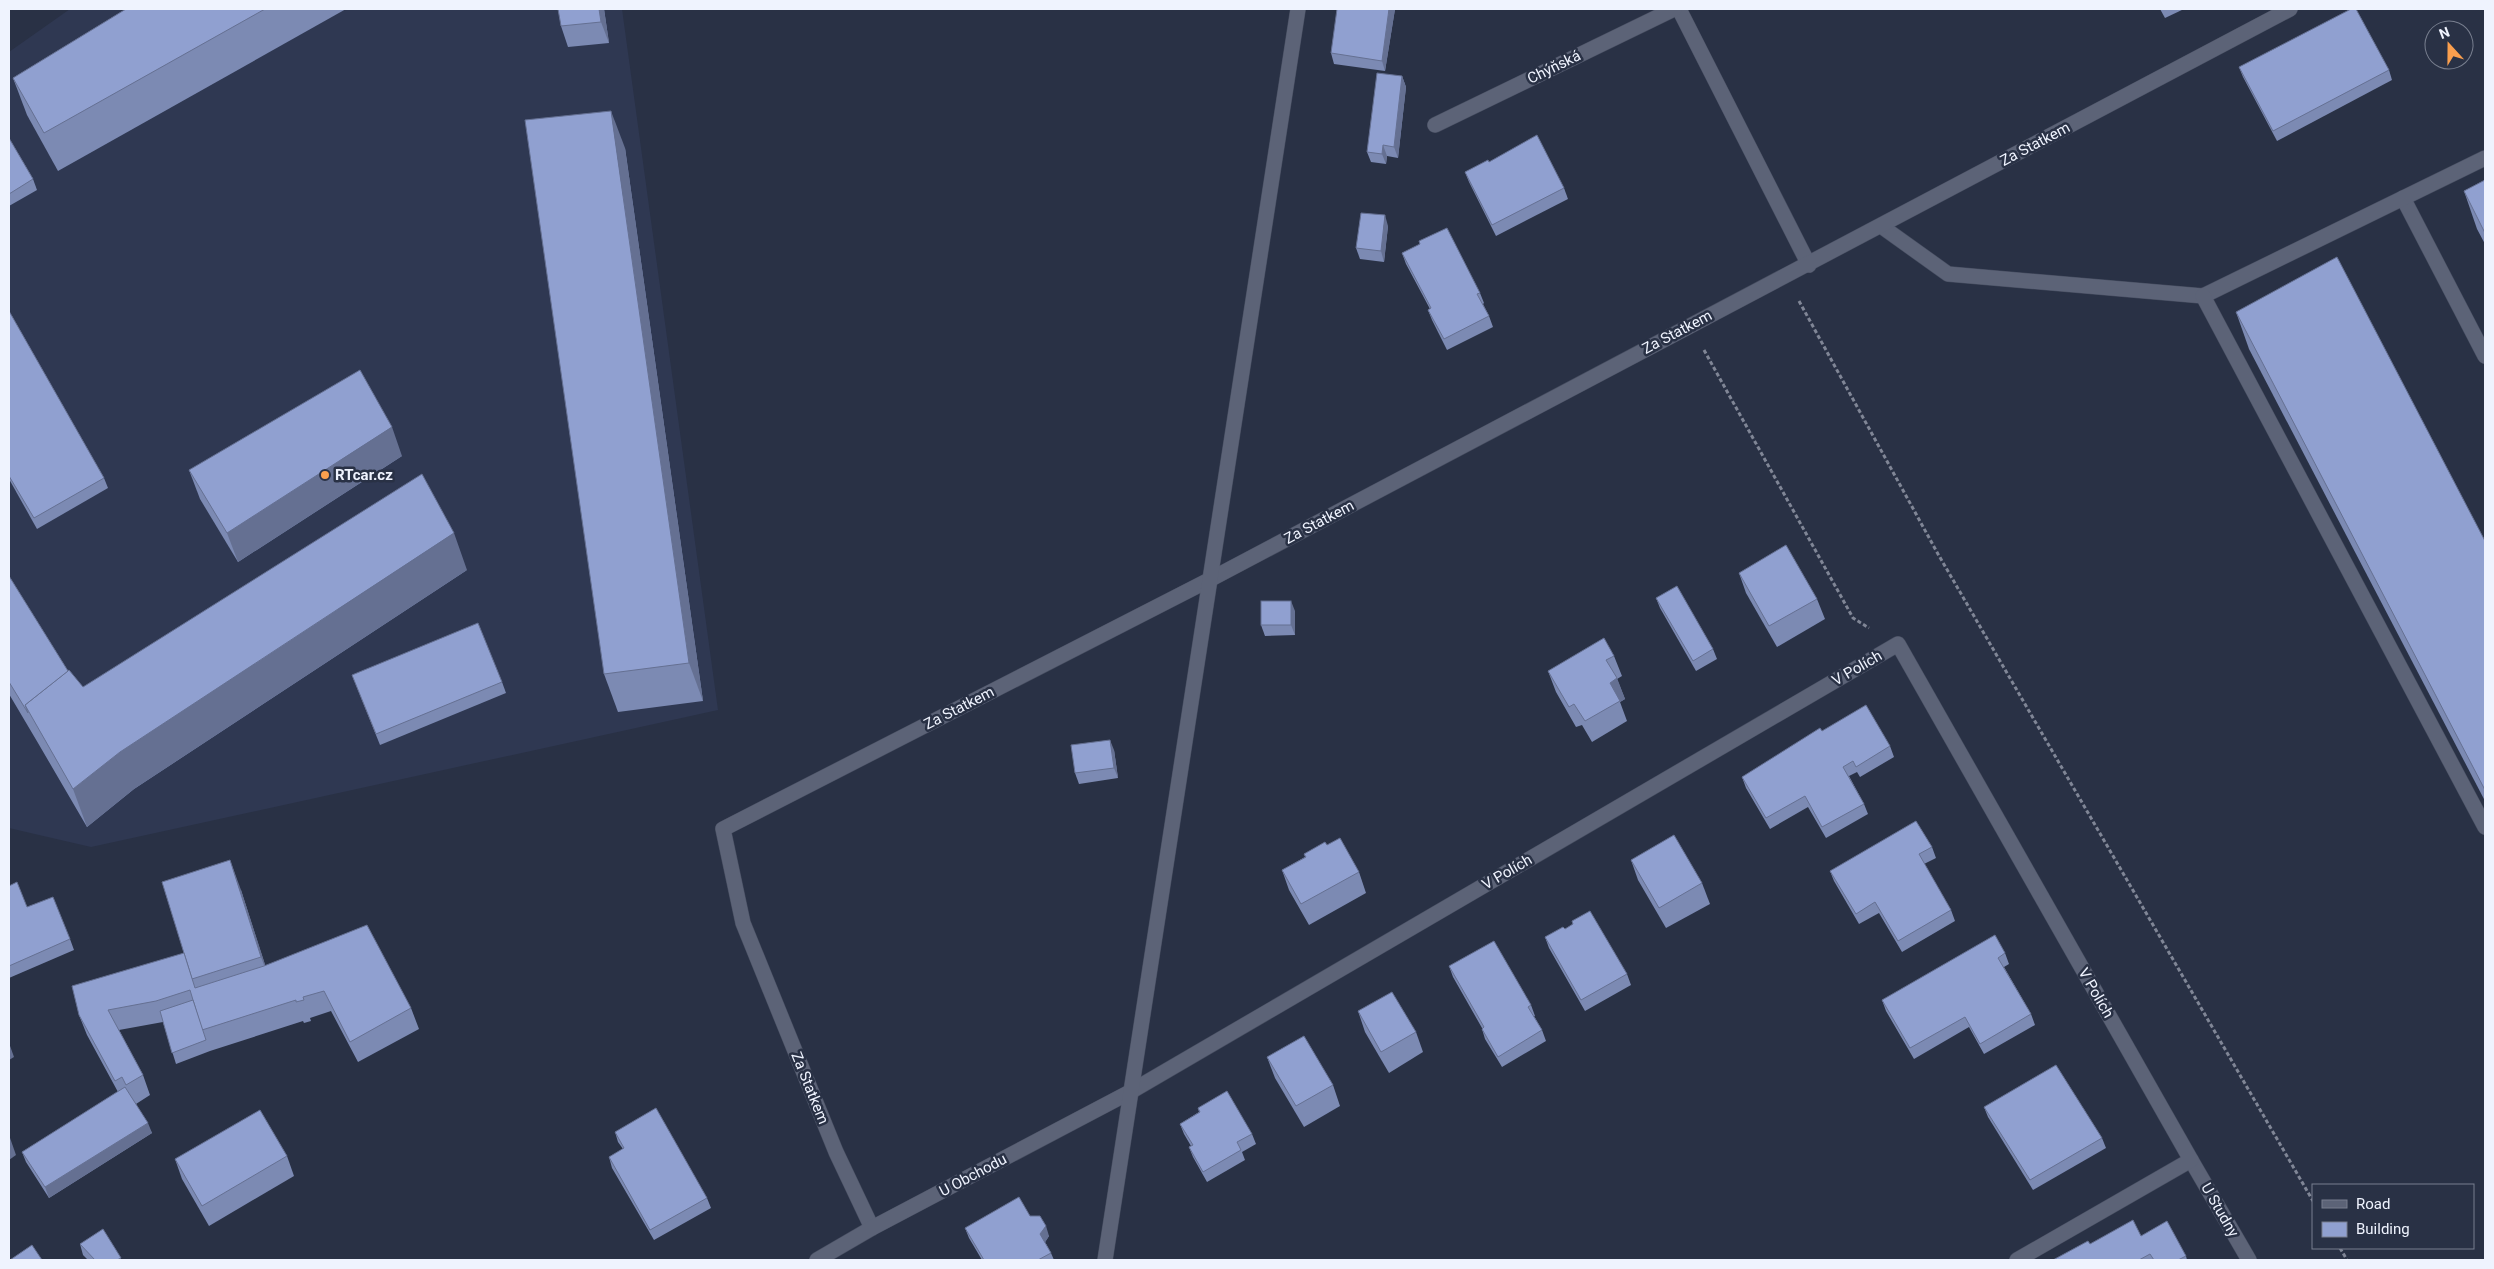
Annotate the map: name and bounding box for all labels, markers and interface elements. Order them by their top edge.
north arrow [2424,20,2474,70]
text: N [2437,24,2452,42]
street label: Chýňská [1524,46,1584,88]
street label: Za Statkem [1997,118,2073,170]
street label: Za Statkem [1639,306,1715,358]
place label: RTcar.cz [335,466,393,484]
marker: RTcar.cz [319,469,331,481]
street label: Za Statkem [1281,496,1357,548]
street label: V Polích [1829,647,1885,689]
street label: Za Statkem [921,683,997,733]
street label: V Polích [1479,851,1535,893]
street label: V Polích [2075,965,2117,1021]
street label: Za Statkem [787,1049,833,1127]
street label: U Obchodu [936,1150,1010,1200]
street label: U Studny [2197,1180,2243,1240]
legend [2312,1184,2474,1249]
text: Road [2356,1195,2390,1213]
text: Building [2356,1220,2410,1238]

